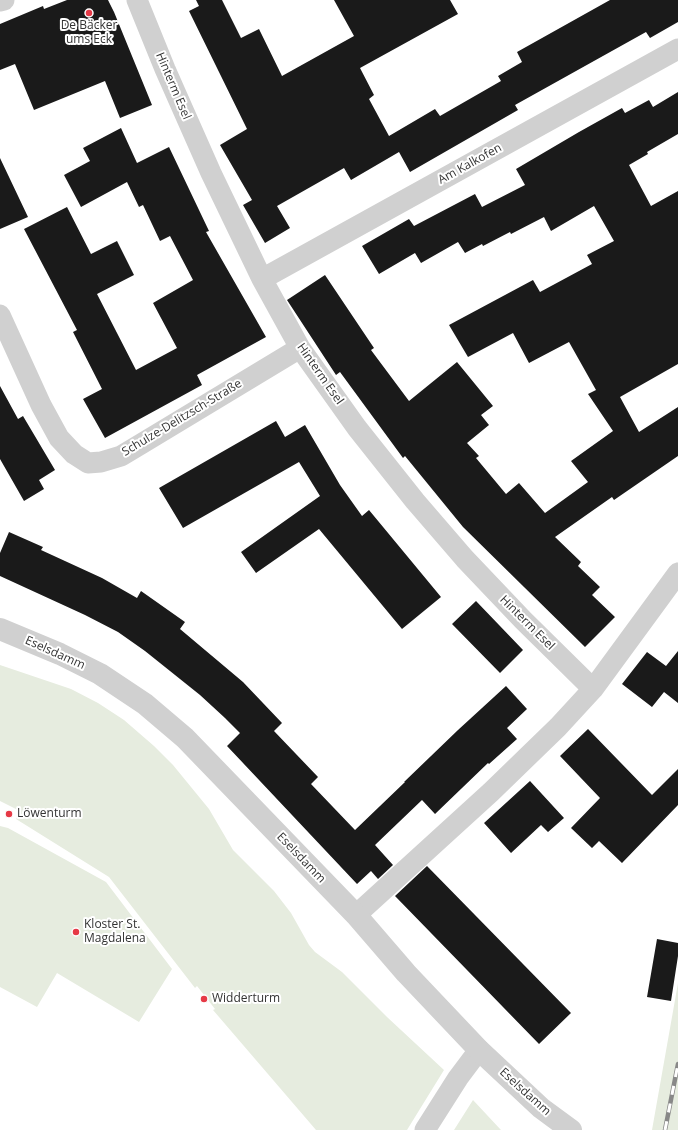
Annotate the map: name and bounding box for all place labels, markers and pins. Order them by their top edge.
marker: De Bäcker ums Eck [84,8,94,18]
place label: De Bäcker ums Eck [61,19,117,47]
place label: Löwenturm [17,807,82,821]
marker: Löwenturm [4,809,14,819]
place label: Kloster St. Magdalena [84,918,146,946]
marker: Kloster St. Magdalena [71,927,81,937]
place label: Widderturm [212,992,280,1006]
marker: Widderturm [199,994,209,1004]

